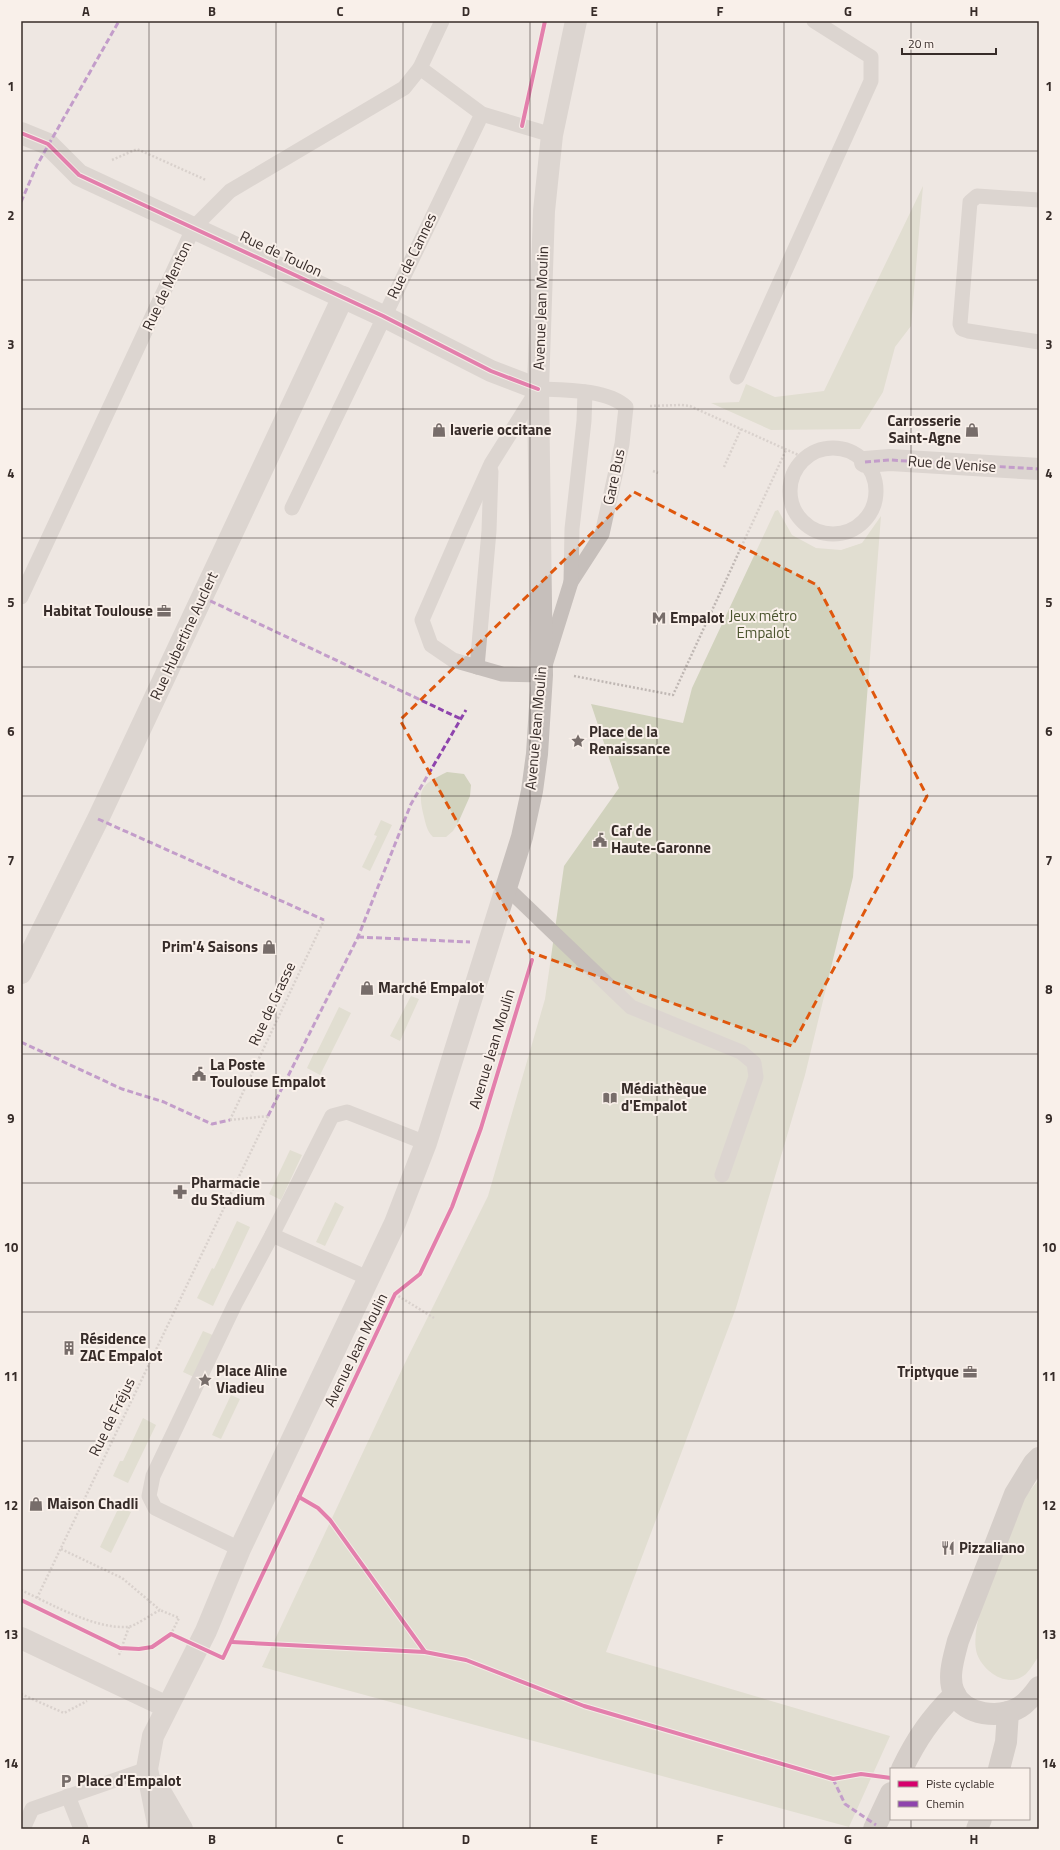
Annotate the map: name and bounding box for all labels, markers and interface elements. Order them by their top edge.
text: A [82,1,90,21]
text: B [208,1,216,21]
text: C [336,1,344,21]
text: D [462,1,470,21]
text: E [590,1,598,21]
text: F [717,1,724,21]
text: G [844,1,852,21]
text: H [970,1,978,21]
scale bar [902,30,996,56]
text: 20 m [908,34,934,53]
text: 1 [7,76,15,96]
text: 1 [1045,76,1053,96]
text: 2 [7,205,15,225]
text: 2 [1045,205,1053,225]
street label: Rue de Cannes [381,209,442,303]
street label: Rue de Toulon [236,224,326,283]
street label: Rue de Menton [136,237,197,334]
street label: Avenue Jean Moulin [527,246,554,370]
text: 3 [7,334,15,354]
text: 3 [1045,334,1053,354]
place label: Carrosserie Saint-Agne [887,409,961,449]
place label: laverie occitane [450,418,552,441]
shop icon: laverie occitane [431,422,447,438]
shop icon: Carrosserie Saint-Agne [964,422,980,438]
street label: Gare Bus [596,447,631,507]
street label: Rue de Venise [907,449,997,478]
text: 4 [7,463,15,483]
text: 4 [1045,463,1053,483]
street label: Rue Hubertine Auclert [144,567,224,704]
text: 5 [7,592,15,612]
text: 5 [1045,592,1053,612]
place label: Habitat Toulouse [43,599,153,622]
office icon: Habitat Toulouse [156,603,172,619]
park label: Jeux métro Empalot [729,604,797,644]
place label: Empalot [670,606,725,629]
metro station icon: Empalot [651,610,667,626]
street label: Avenue Jean Moulin [519,665,552,791]
place label: Place de la Renaissance [589,720,670,760]
text: 6 [7,721,15,741]
text: 6 [1045,721,1053,741]
place icon: Place de la Renaissance [570,733,586,749]
place label: Caf de Haute-Garonne [611,819,711,859]
public building icon: Caf de Haute-Garonne [592,832,608,848]
text: 7 [7,850,15,870]
text: 7 [1045,850,1053,870]
place label: Prim'4 Saisons [162,935,258,958]
shop icon: Prim'4 Saisons [261,939,277,955]
street label: Rue de Grasse [242,958,301,1050]
place label: Marché Empalot [378,976,485,999]
text: 8 [7,979,15,999]
text: 8 [1045,979,1053,999]
shop icon: Marché Empalot [359,980,375,996]
street label: Avenue Jean Moulin [462,986,521,1112]
place label: La Poste Toulouse Empalot [210,1053,326,1093]
public building icon: La Poste Toulouse Empalot [191,1066,207,1082]
place label: Médiathèque d'Empalot [621,1077,707,1117]
library icon: Médiathèque d'Empalot [602,1090,618,1106]
text: 9 [7,1108,15,1128]
text: 9 [1045,1108,1053,1128]
place label: Pharmacie du Stadium [191,1171,265,1211]
pharmacy icon: Pharmacie du Stadium [172,1184,188,1200]
text: 10 [4,1237,18,1257]
text: 10 [1042,1237,1056,1257]
street label: Avenue Jean Moulin [318,1289,393,1411]
place label: Résidence ZAC Empalot [80,1327,163,1367]
building icon: Résidence ZAC Empalot [61,1340,77,1356]
place label: Place Aline Viadieu [216,1359,287,1399]
place label: Triptyque [897,1360,959,1383]
office icon: Triptyque [962,1364,978,1380]
text: 11 [4,1366,18,1386]
text: 11 [1042,1366,1056,1386]
place icon: Place Aline Viadieu [197,1372,213,1388]
street label: Rue de Fréjus [83,1373,141,1460]
place label: Maison Chadli [47,1492,138,1515]
text: 12 [4,1495,18,1515]
text: 12 [1042,1495,1056,1515]
shop icon: Maison Chadli [28,1496,44,1512]
place label: Pizzaliano [959,1536,1025,1559]
restaurant icon: Pizzaliano [940,1540,956,1556]
text: 13 [4,1624,18,1644]
text: 13 [1042,1624,1056,1644]
text: 14 [4,1753,18,1773]
text: 14 [1042,1753,1056,1773]
legend [890,1768,1030,1820]
place label: Place d'Empalot [77,1769,182,1792]
parking icon: Place d'Empalot [58,1773,74,1789]
text: Piste cyclable [926,1774,994,1793]
text: Chemin [926,1794,964,1813]
text: A [82,1829,90,1849]
text: B [208,1829,216,1849]
text: C [336,1829,344,1849]
text: D [462,1829,470,1849]
text: E [590,1829,598,1849]
text: F [717,1829,724,1849]
text: G [844,1829,852,1849]
text: H [970,1829,978,1849]

